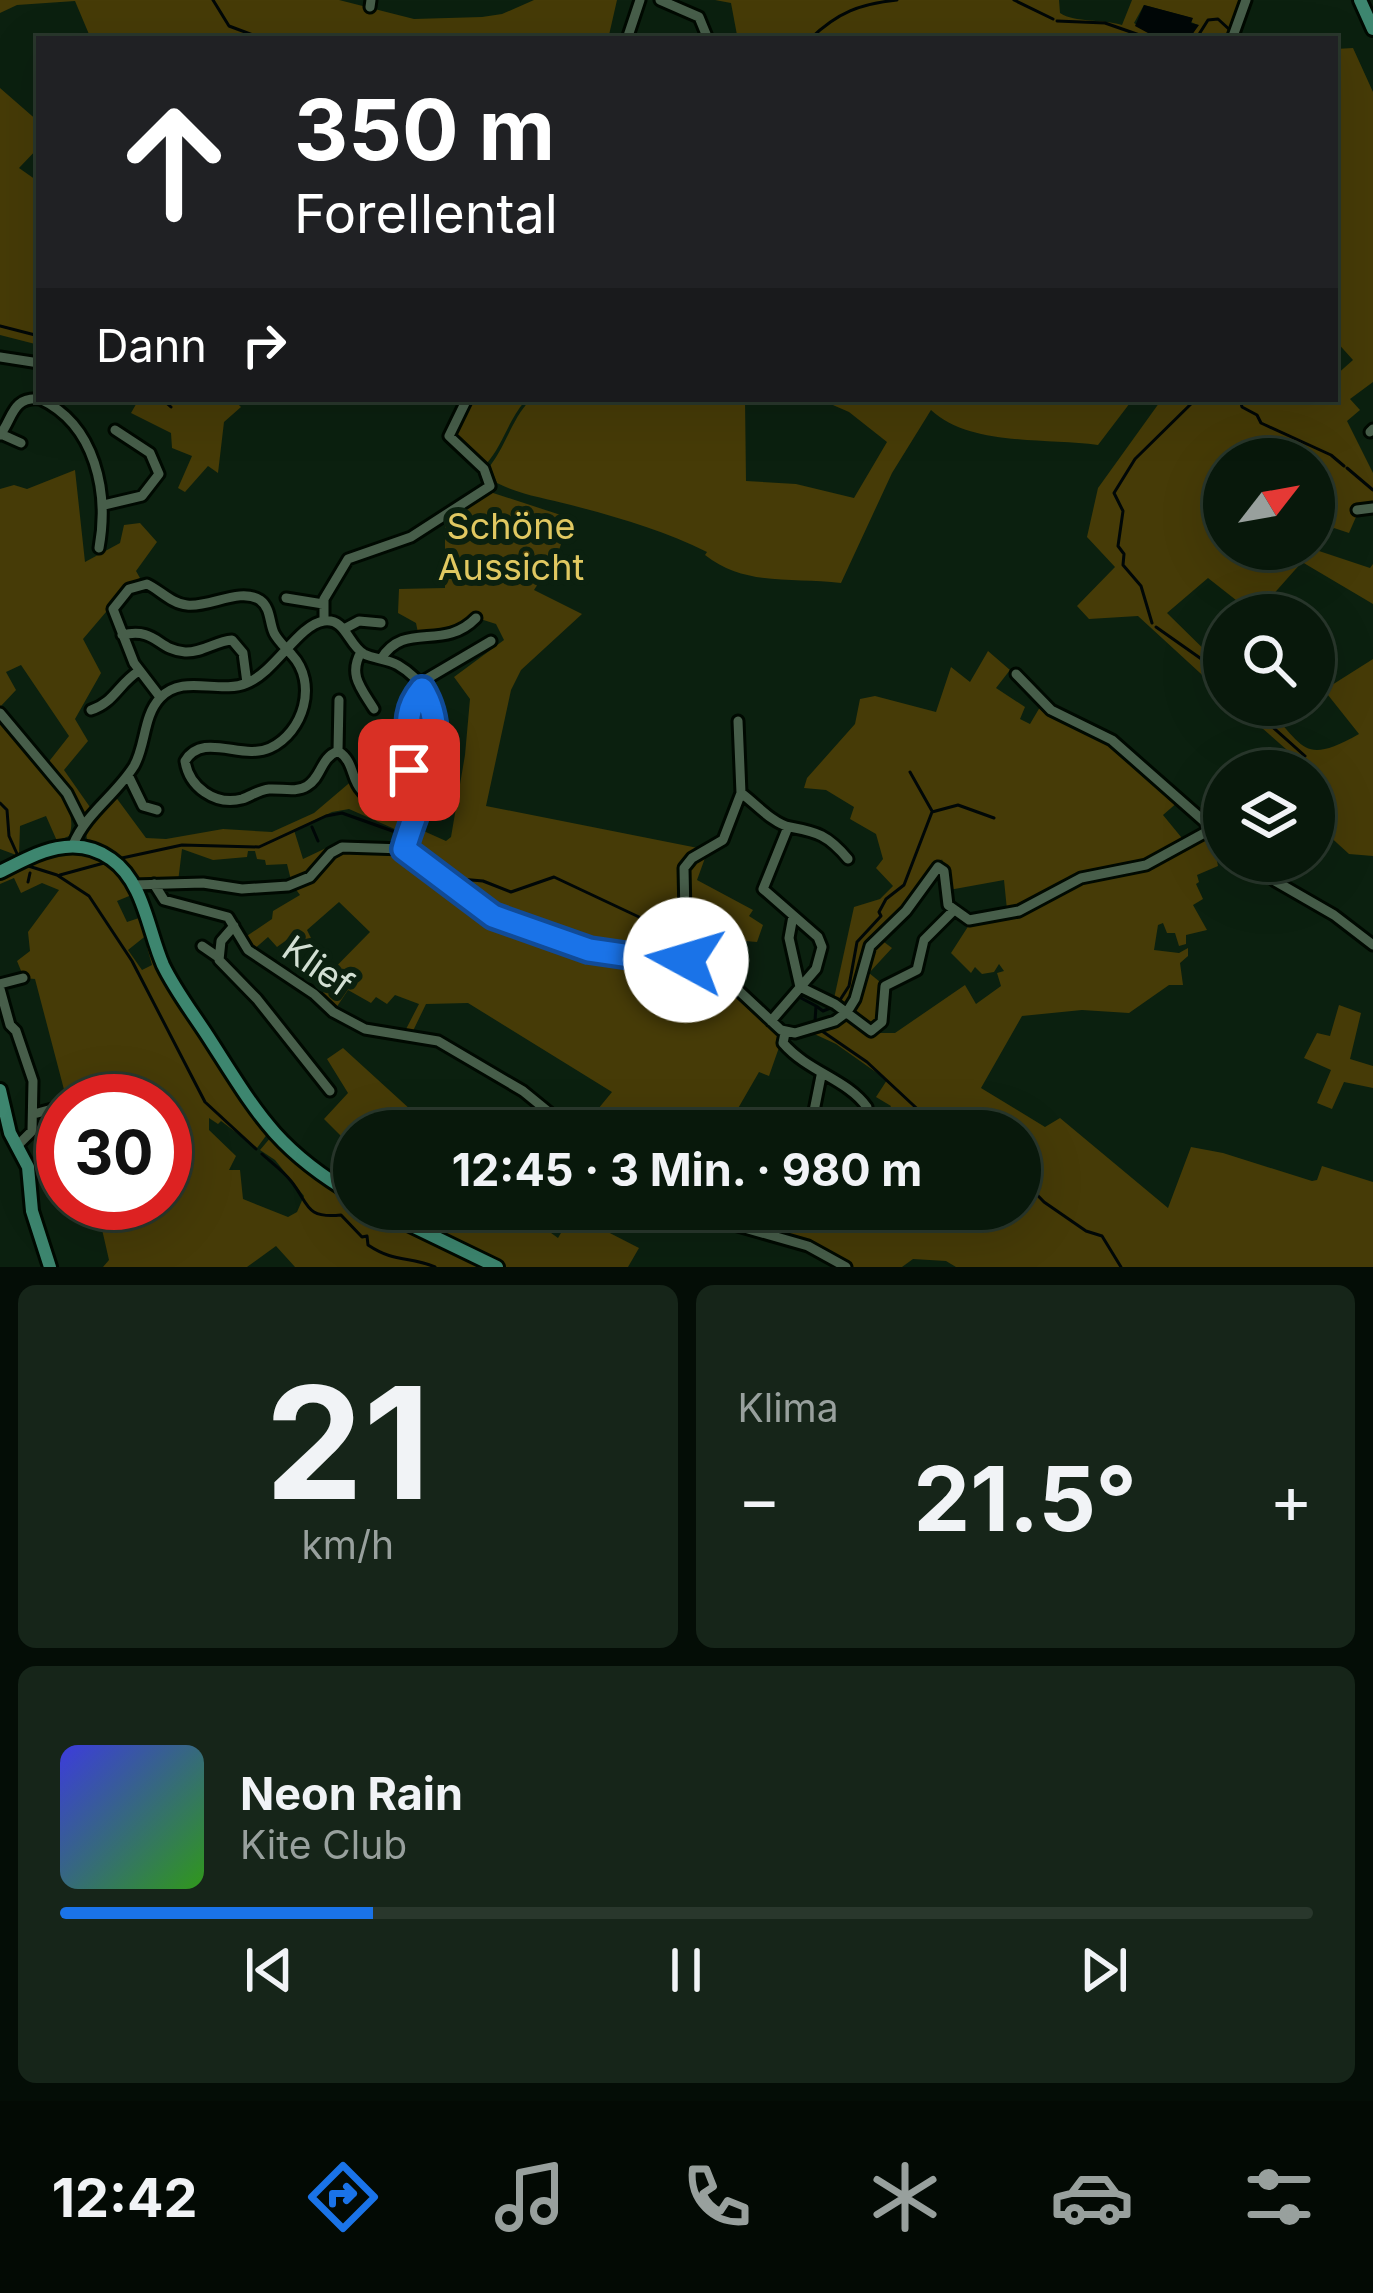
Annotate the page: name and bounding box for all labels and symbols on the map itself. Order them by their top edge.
north arrow [1203,438,1335,570]
park label: Schöne Aussicht [438,504,584,589]
pin [358,719,460,821]
position arrow [623,897,749,1023]
street label: Klief [274,926,362,1006]
speed limit sign: 30 [36,1074,192,1230]

